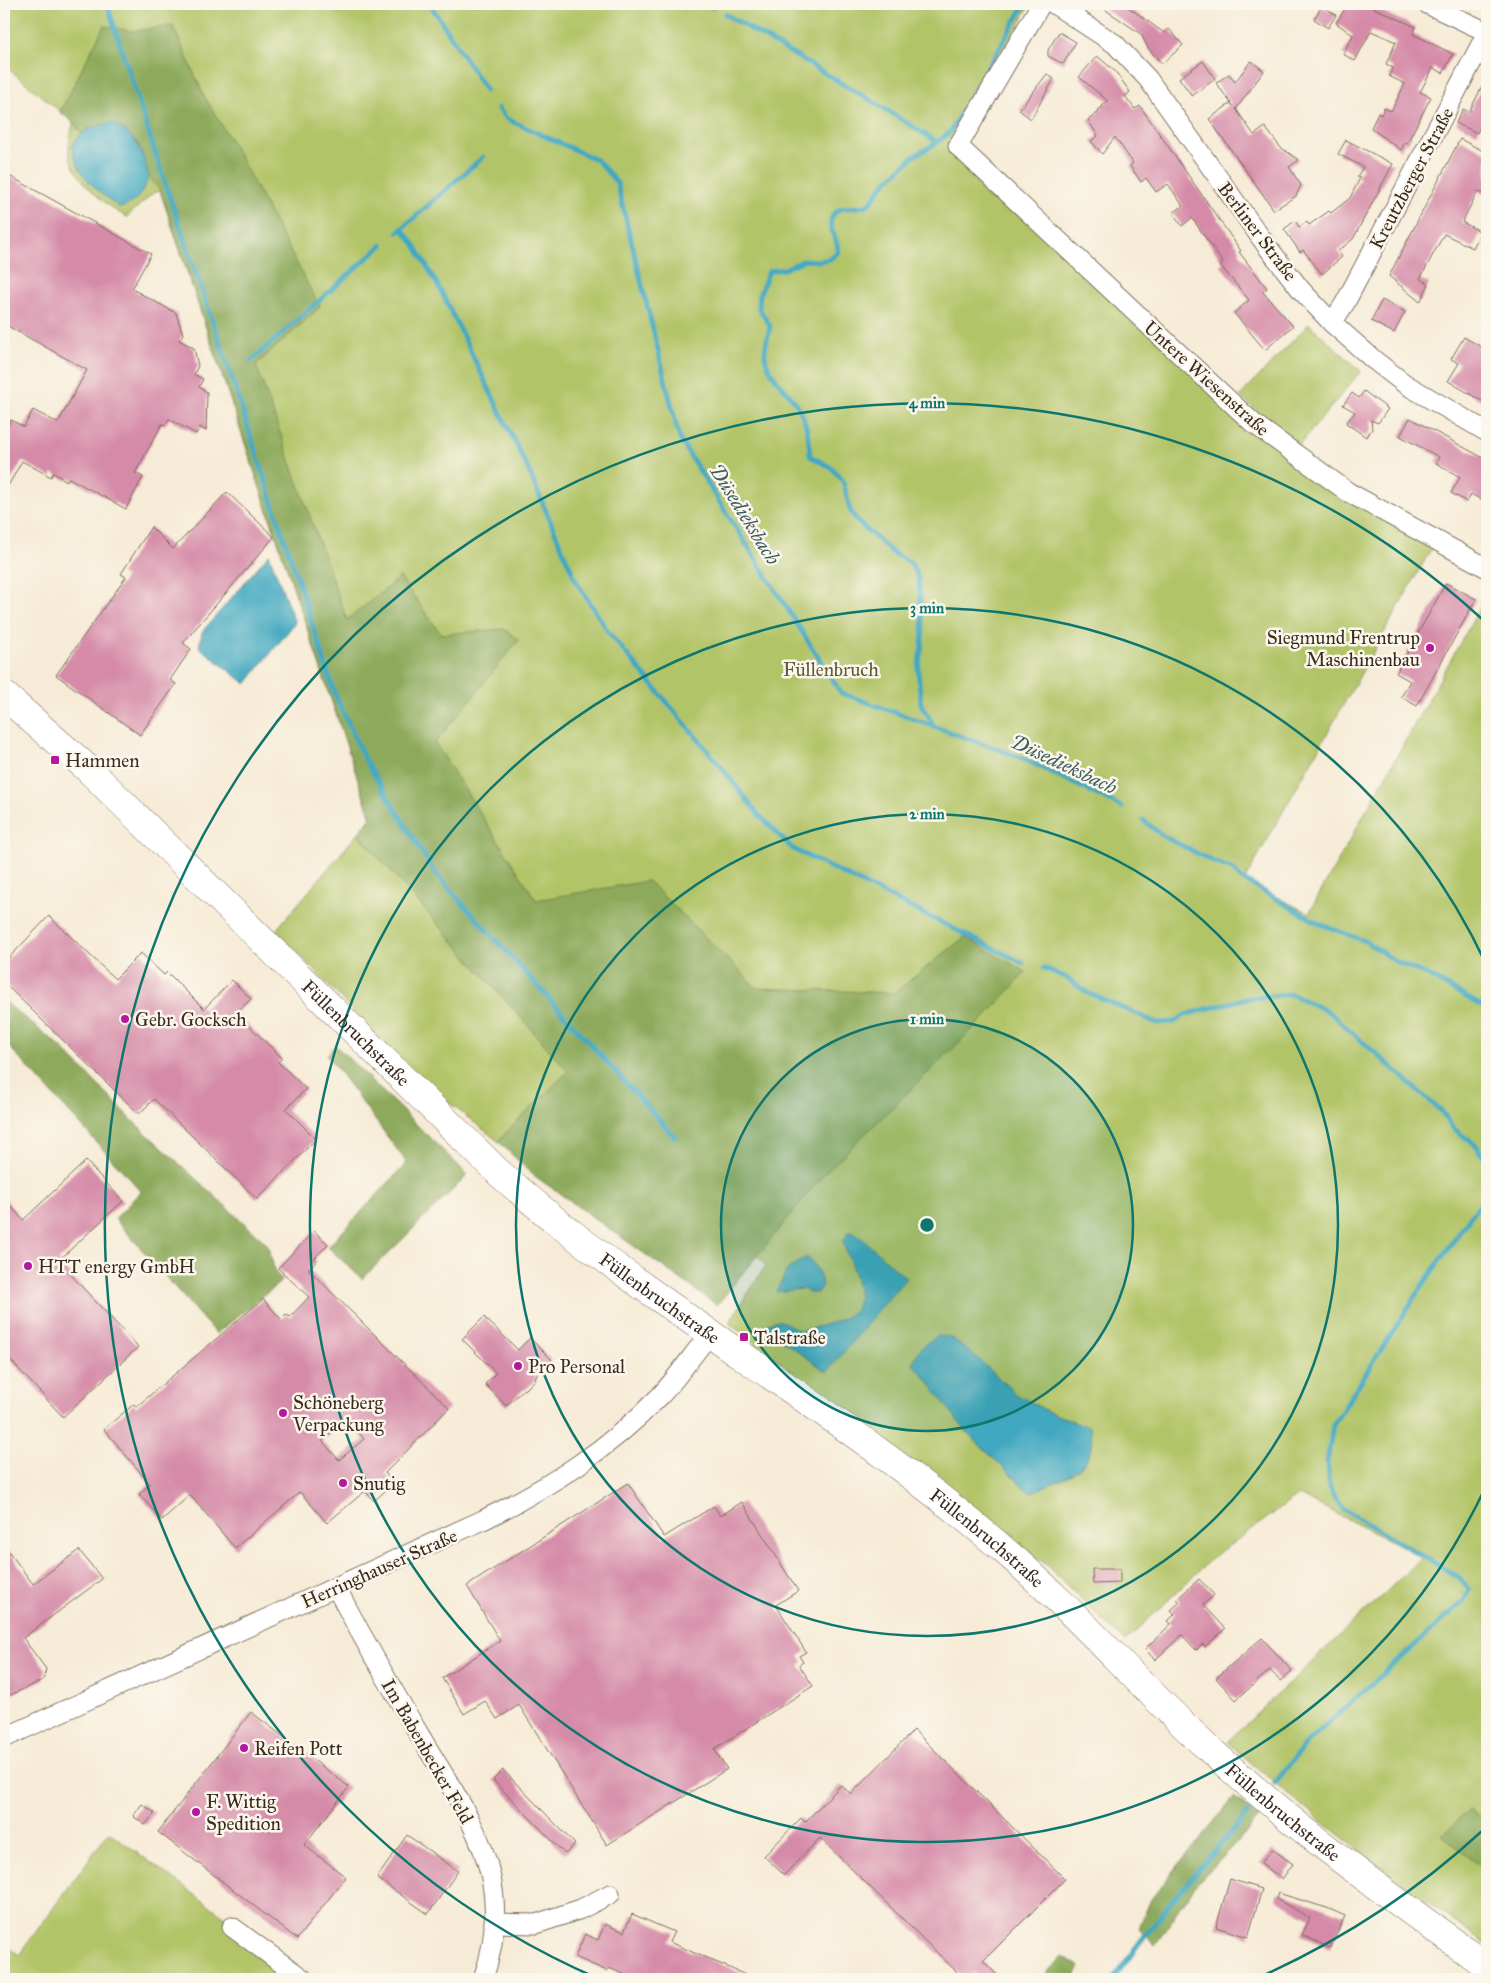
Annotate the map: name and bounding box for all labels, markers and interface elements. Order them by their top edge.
street label: Kreutzberger Straße [1364,104,1459,253]
street label: Berliner Straße [1213,177,1302,285]
street label: Untere Wiesenstraße [1139,316,1274,441]
text: 4 min [909,394,946,413]
water label: Düsedieksbach [704,459,786,569]
text: 3 min [910,599,945,618]
place label: Siegmund Frentrup Maschinenbau [1267,626,1420,671]
marker: Siegmund Frentrup Maschinenbau [1424,642,1436,654]
park label: Füllenbruch [783,658,879,681]
water label: Düsedieksbach [1007,729,1121,799]
place label: Hammen [65,749,140,772]
marker: Hammen [49,754,61,766]
text: 2 min [909,805,946,823]
street label: Füllenbruchstraße [297,975,415,1091]
place label: Gebr. Gocksch [135,1008,247,1031]
text: 1 min [910,1010,945,1028]
marker: Gebr. Gocksch [119,1013,131,1025]
centre of rings [918,1216,936,1234]
street label: Füllenbruchstraße [595,1248,724,1349]
place label: HTT energy GmbH [38,1255,195,1279]
marker: HTT energy GmbH [22,1260,34,1272]
place label: Talstraße [754,1326,826,1349]
marker: Talstraße [738,1331,750,1343]
place label: Pro Personal [528,1355,626,1378]
marker: Pro Personal [512,1360,524,1372]
place label: Schöneberg Verpackung [292,1391,384,1437]
marker: Schöneberg Verpackung [277,1407,289,1419]
place label: Snutig [353,1472,405,1496]
marker: Snutig [337,1477,349,1489]
street label: Füllenbruchstraße [925,1483,1049,1593]
street label: Herringhauser Straße [298,1524,461,1614]
street label: Im Babenbecker Feld [377,1675,479,1828]
place label: Reifen Pott [254,1737,343,1760]
marker: Reifen Pott [238,1742,250,1754]
street label: Füllenbruchstraße [1221,1758,1345,1867]
place label: F. Wittig Spedition [206,1790,281,1835]
marker: F. Wittig Spedition [190,1806,202,1818]

